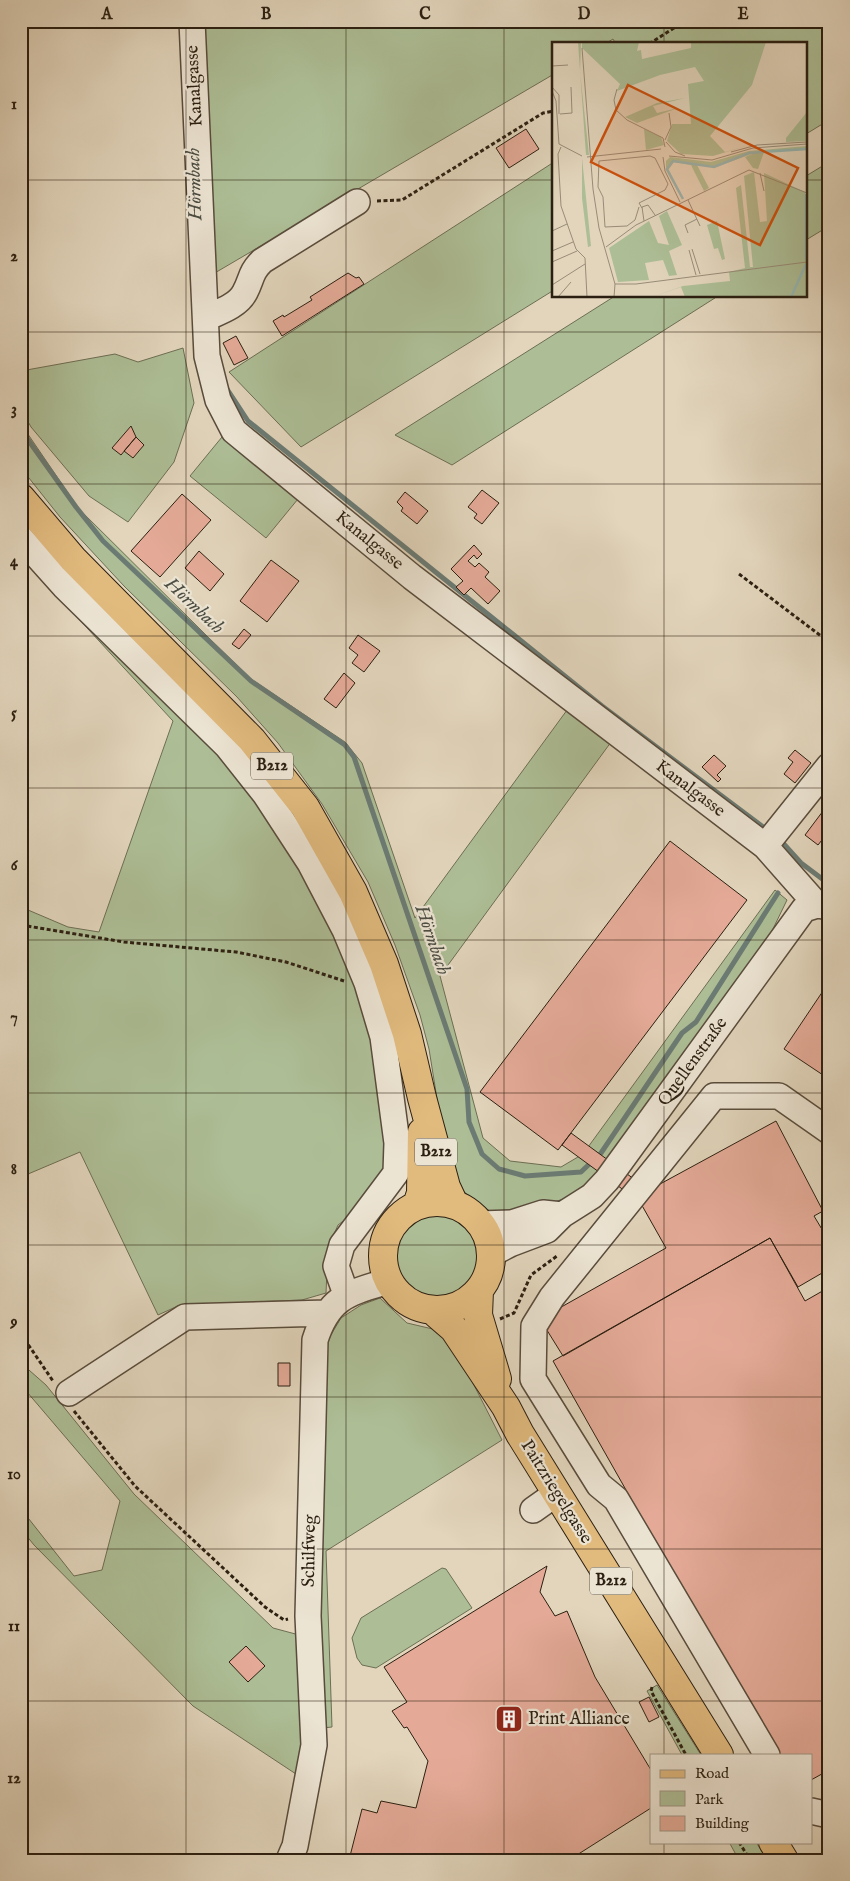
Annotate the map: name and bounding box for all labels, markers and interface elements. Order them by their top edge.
text: A [101,5,114,25]
text: B [261,5,272,25]
text: C [419,5,431,25]
text: D [578,5,591,25]
text: E [737,5,749,25]
inset map [552,42,808,298]
street label: Kanalgasse [181,45,209,127]
text: 1 [11,95,17,115]
water label: Hörmbach [182,147,208,222]
text: 2 [10,247,18,267]
text: 3 [11,400,17,420]
street label: Kanalgasse [330,506,408,576]
text: 4 [10,552,19,572]
water label: Hörmbach [159,572,229,639]
text: 5 [11,704,17,724]
road number: B212 [251,752,293,779]
street label: Kanalgasse [651,755,729,823]
text: 6 [11,856,19,876]
water label: Hörmbach [409,901,455,978]
text: 7 [10,1008,18,1028]
street label: Quellenstraße [653,1013,733,1111]
road number: B212 [415,1138,457,1166]
text: 8 [11,1160,17,1180]
text: 9 [10,1313,18,1333]
street label: Paitzriegelgasse [515,1436,597,1548]
text: 10 [7,1465,21,1485]
street label: Schilfweg [298,1514,322,1587]
road number: B212 [590,1568,632,1594]
text: 11 [8,1617,20,1637]
building icon: Print Alliance [494,1704,524,1734]
place label: Print Alliance [528,1708,630,1731]
legend [650,1754,812,1844]
text: Road [695,1764,730,1783]
text: 12 [7,1769,21,1789]
text: Park [695,1790,725,1809]
text: Building [695,1814,750,1833]

